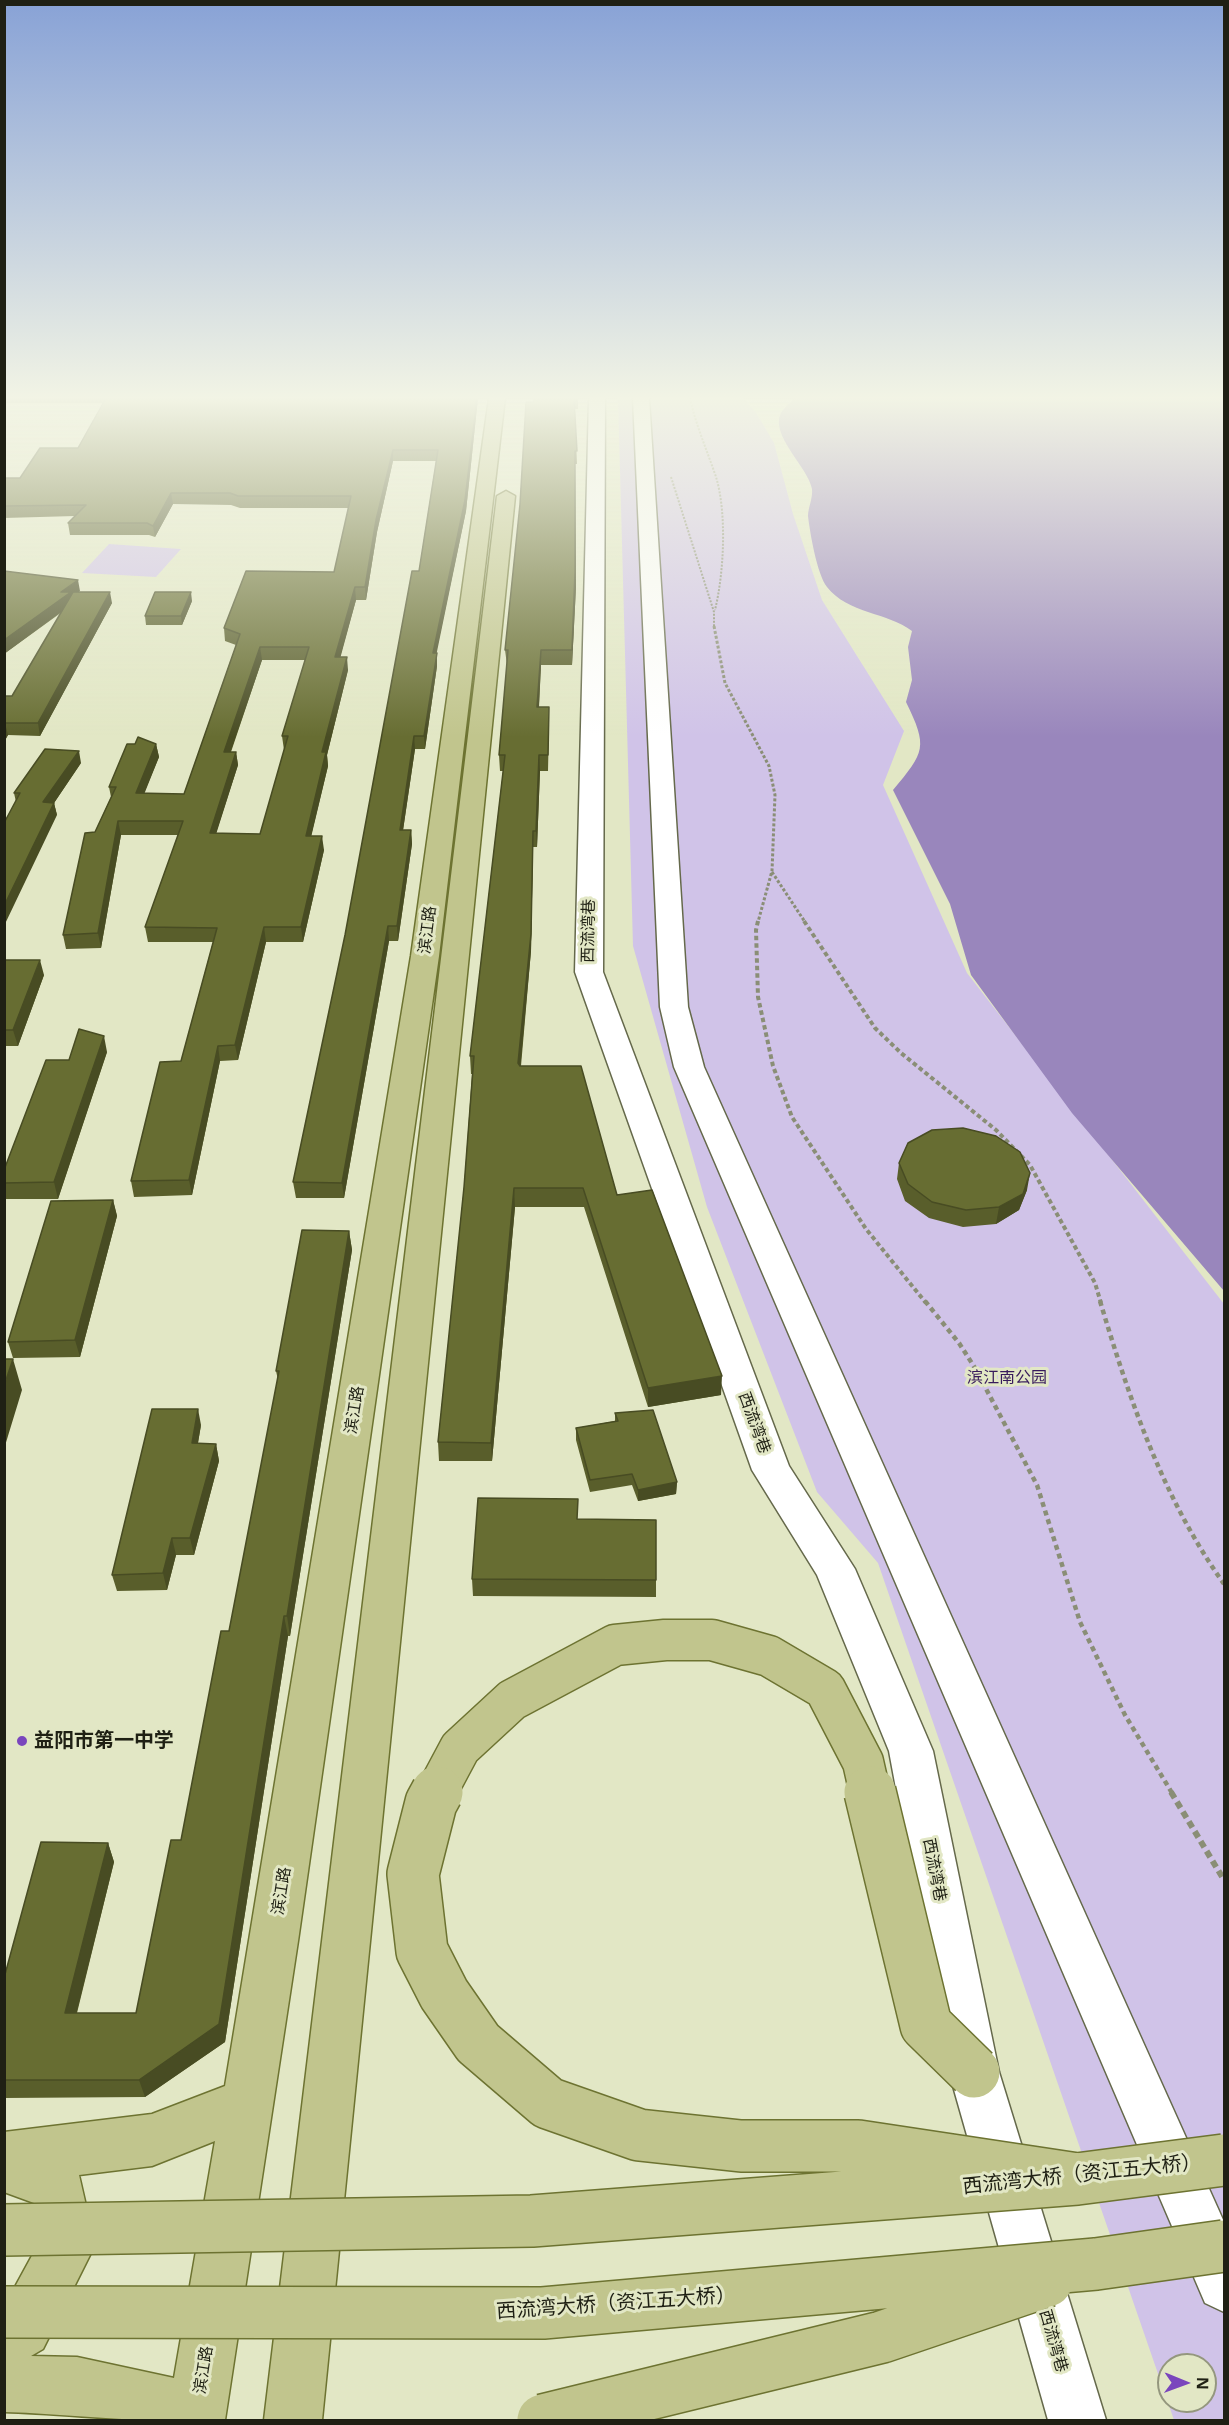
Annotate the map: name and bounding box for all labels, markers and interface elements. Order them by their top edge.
street label: 西流湾巷 [579,899,599,963]
street label: 滨江路 [416,905,440,955]
park label: 滨江南公园 [967,1368,1047,1388]
street label: 滨江路 [342,1385,368,1435]
street label: 西流湾巷 [734,1390,774,1456]
place label: 益阳市第一中学 [34,1729,174,1753]
marker: 益阳市第一中学 [15,1734,29,1748]
street label: 西流湾巷 [918,1837,950,1903]
street label: 滨江路 [269,1866,295,1916]
street label: 西流湾大桥（资江五大桥） [961,2151,1203,2199]
street label: 西流湾大桥（资江五大桥） [495,2284,737,2324]
street label: 西流湾巷 [1035,2308,1071,2374]
street label: 滨江路 [191,2345,217,2395]
north arrow [1157,2353,1217,2413]
text: N [1192,2377,1214,2390]

